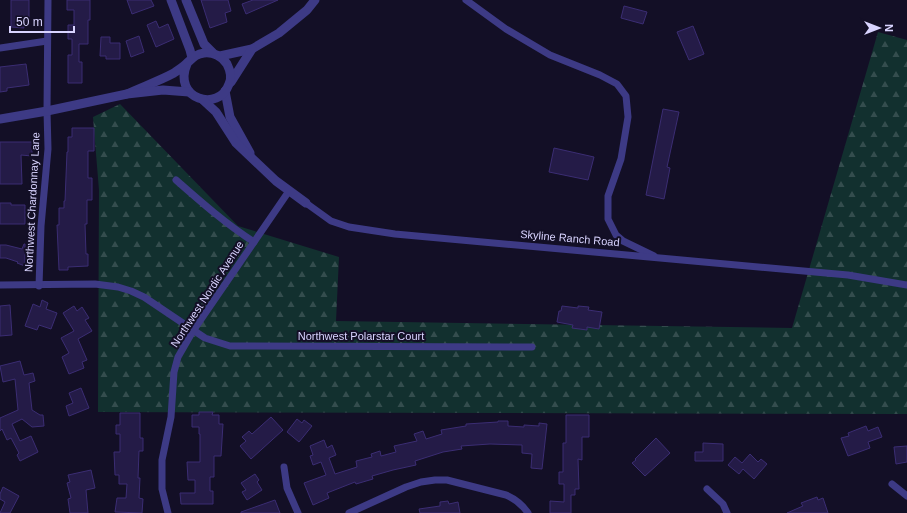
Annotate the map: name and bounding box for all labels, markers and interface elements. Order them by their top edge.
scale bar [10,8,74,34]
north arrow [859,8,899,48]
text: 50 m [16,15,43,29]
text: N [883,24,895,32]
street label: Northwest Chardonnay Lane [22,132,42,272]
street label: Skyline Ranch Road [520,228,620,248]
street label: Northwest Nordic Avenue [168,239,246,349]
street label: Northwest Polarstar Court [298,330,424,342]

